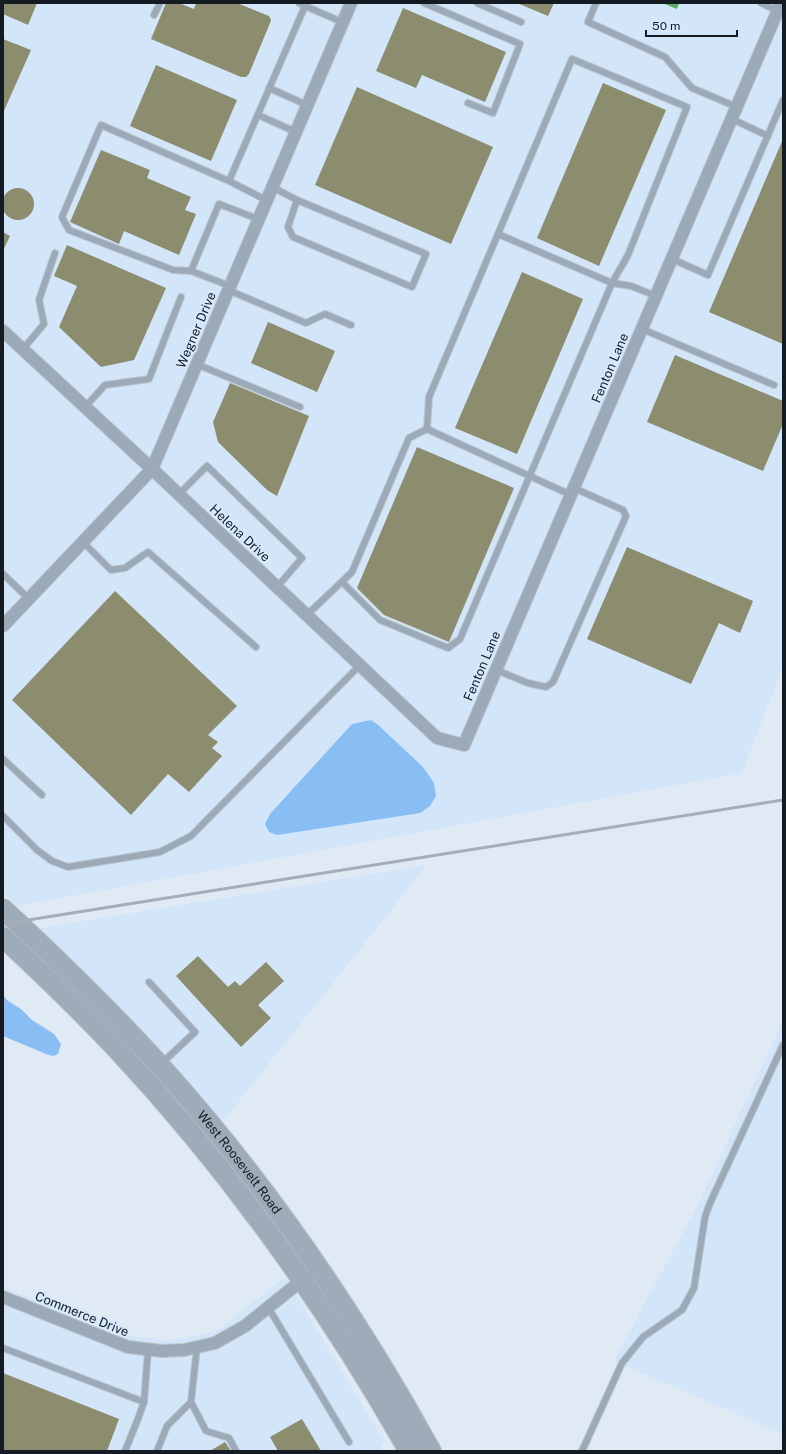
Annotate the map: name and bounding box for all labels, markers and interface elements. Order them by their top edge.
scale bar [646,12,737,38]
text: 50 m [652,19,680,33]
street label: Wegner Drive [173,290,219,370]
street label: Fenton Lane [589,331,631,405]
street label: Helena Drive [207,501,273,565]
street label: Fenton Lane [461,629,503,703]
street label: West Roosevelt Road [195,1107,285,1217]
street label: Commerce Drive [33,1288,131,1340]

